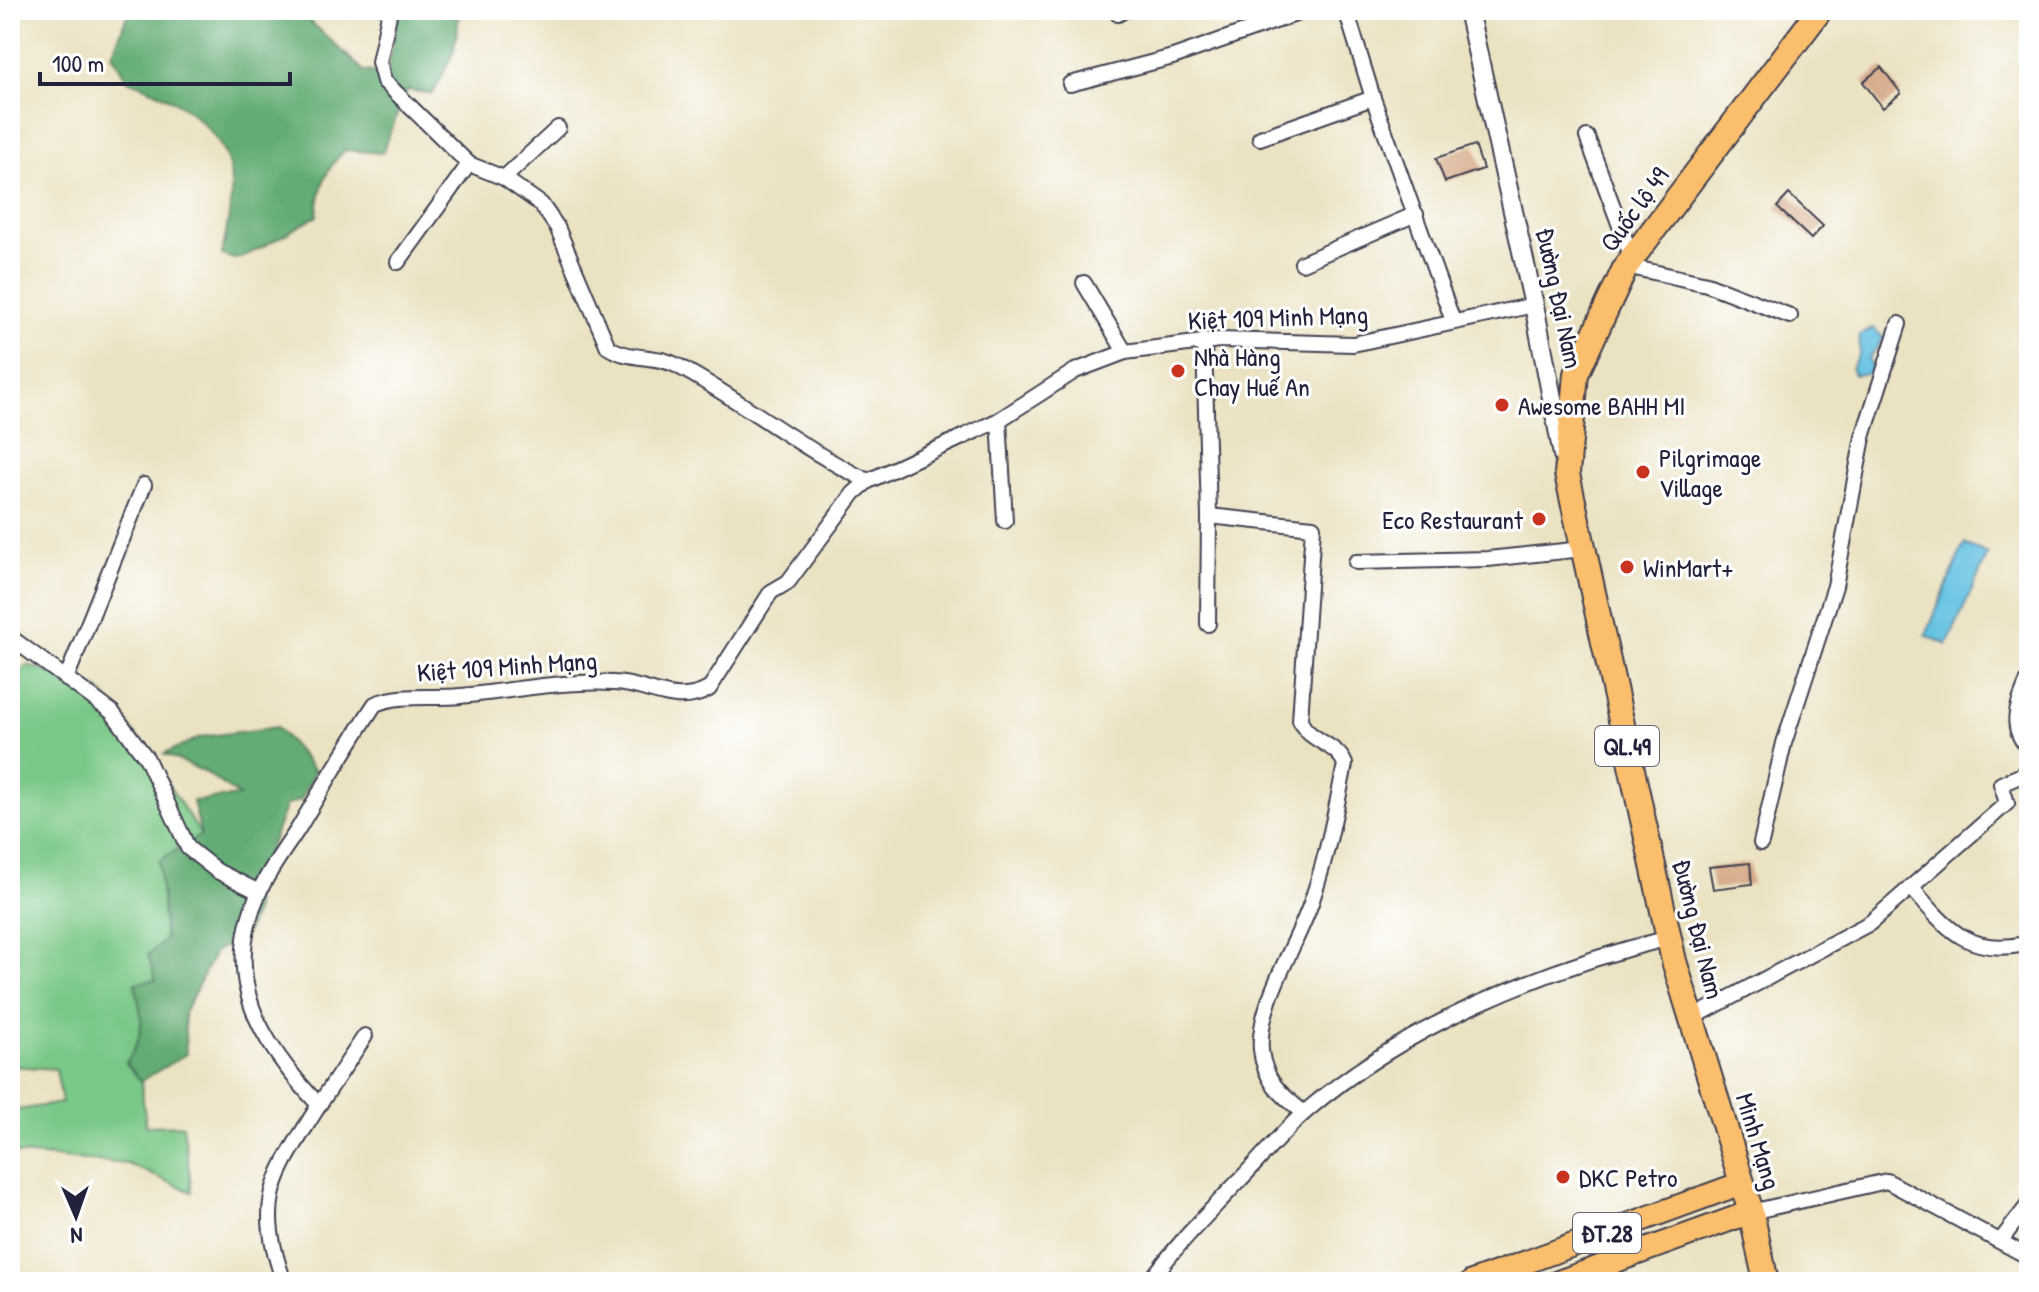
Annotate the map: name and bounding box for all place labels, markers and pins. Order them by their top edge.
place label: Nhà Hàng Chay Huế An [1194,339,1310,404]
marker: Nhà Hàng Chay Huế An [1169,362,1187,380]
place label: Awesome BAHH MI [1518,388,1685,423]
marker: Awesome BAHH MI [1493,396,1511,414]
place label: Pilgrimage Village [1659,440,1761,505]
marker: Pilgrimage Village [1634,463,1652,481]
place label: Eco Restaurant [1382,502,1524,537]
marker: Eco Restaurant [1530,510,1548,528]
place label: WinMart+ [1643,550,1734,585]
marker: WinMart+ [1618,558,1636,576]
place label: DKC Petro [1579,1160,1677,1195]
marker: DKC Petro [1554,1168,1572,1186]

